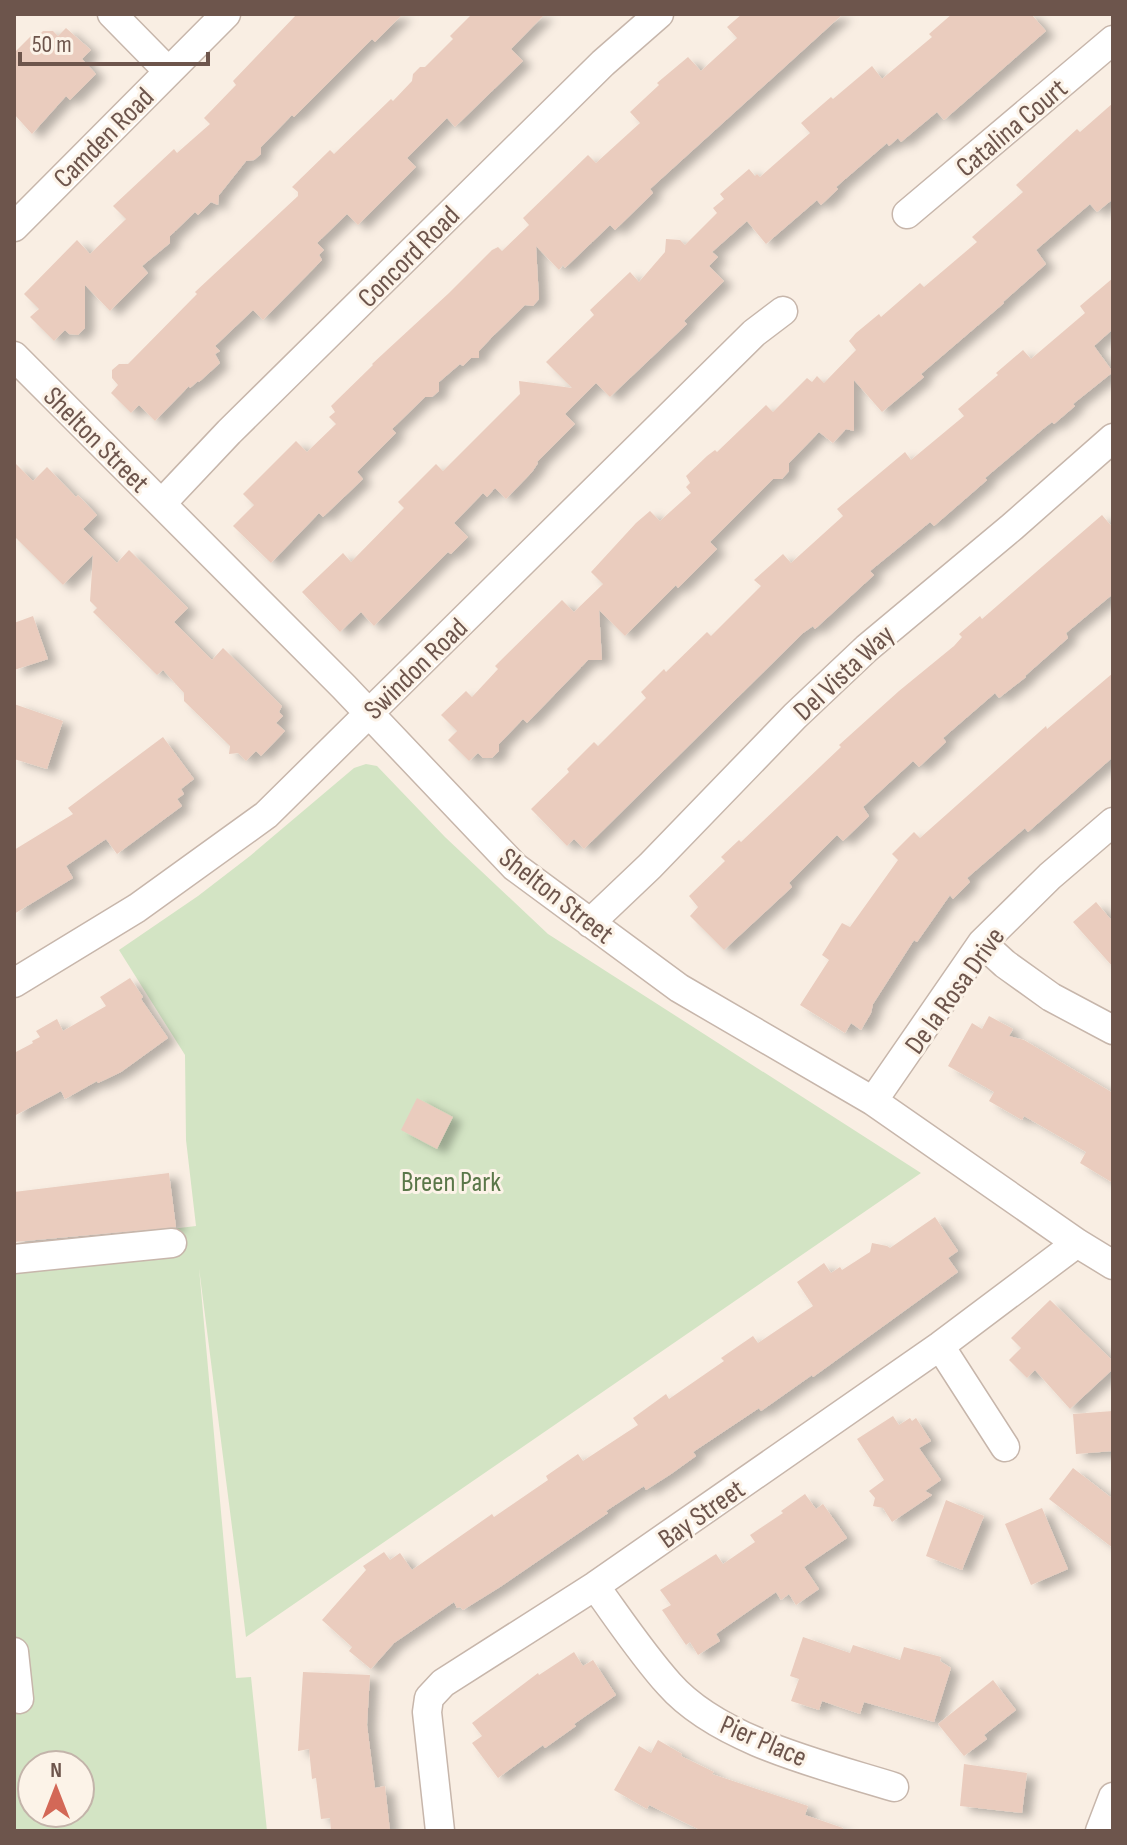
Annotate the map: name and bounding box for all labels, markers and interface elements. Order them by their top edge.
scale bar [20,16,208,66]
text: 50 m [32,30,72,59]
street label: Catalina Court [950,72,1074,184]
street label: Camden Road [47,81,161,195]
street label: Concord Road [351,199,467,315]
street label: Shelton Street [36,380,156,500]
street label: Swindon Road [357,612,475,727]
street label: Del Vista Way [787,618,901,728]
street label: Shelton Street [492,841,620,951]
street label: De la Rosa Drive [898,921,1012,1061]
park label: Breen Park [401,1166,501,1199]
street label: Bay Street [652,1473,751,1556]
street label: Pier Place [715,1708,812,1774]
north arrow [16,1749,96,1829]
text: N [50,1757,62,1784]

